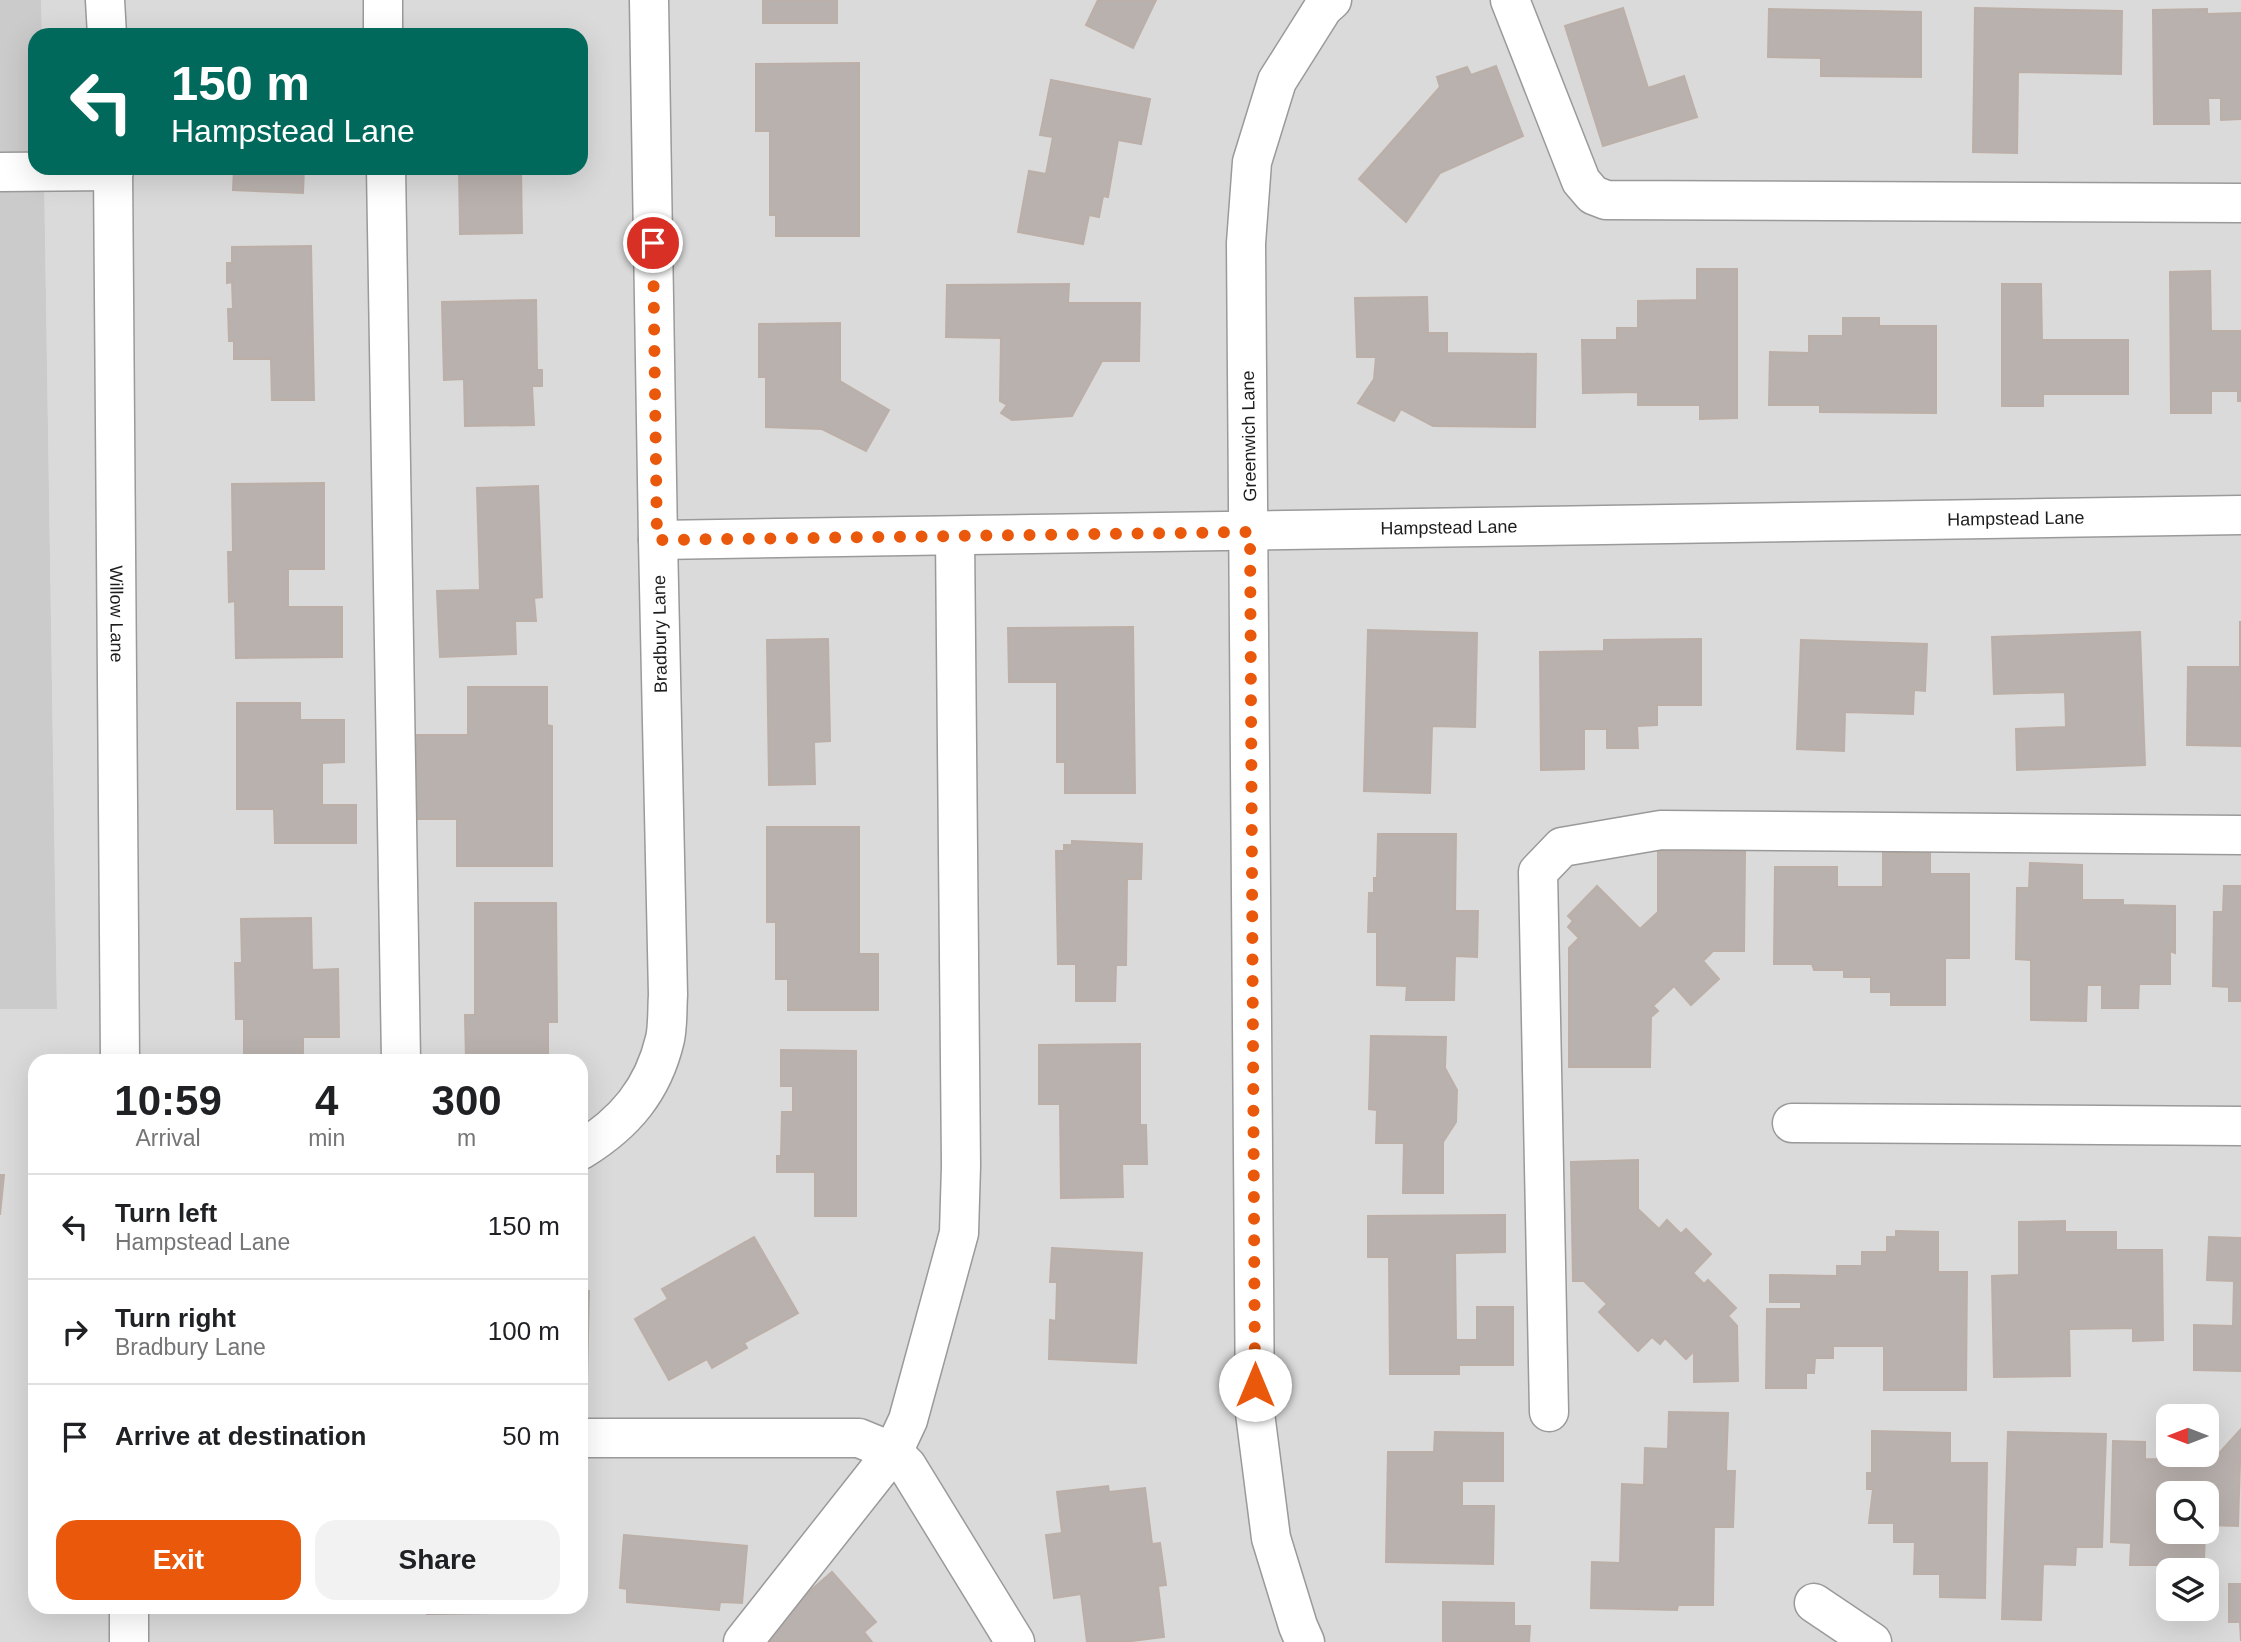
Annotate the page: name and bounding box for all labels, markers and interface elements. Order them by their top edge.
icon: left [56,56,147,147]
text: 150 m [171,56,310,110]
text: Hampstead Lane [171,113,415,149]
pin [623,213,683,273]
icon: arrive [634,224,672,262]
street label: Greenwich Lane [1238,370,1260,502]
street label: Hampstead Lane [1947,507,2085,530]
street label: Hampstead Lane [1380,516,1518,539]
street label: Willow Lane [106,565,127,663]
street label: Bradbury Lane [649,575,671,693]
text: 10:59 [114,1077,222,1124]
text: 4 [315,1077,338,1124]
text: 300 [432,1077,502,1124]
text: Arrival [135,1125,201,1151]
text: min [308,1125,345,1151]
text: m [457,1125,476,1151]
text: Turn left [115,1198,217,1228]
icon: left [56,1208,94,1246]
text: 150 m [488,1211,560,1241]
text: Hampstead Lane [115,1229,290,1255]
text: Turn right [115,1303,236,1333]
icon: right [56,1313,94,1351]
text: 100 m [488,1316,560,1346]
text: Bradbury Lane [115,1334,266,1360]
position arrow [1218,1348,1292,1422]
north arrow [2156,1404,2219,1466]
map controls [2156,1404,2219,1621]
icon: arrive [56,1418,94,1456]
text: Arrive at destination [115,1421,366,1451]
text: 50 m [502,1421,560,1451]
button: search [2156,1481,2219,1544]
button: Exit [56,1520,301,1600]
button: Share [315,1520,560,1600]
button: layers [2156,1558,2219,1621]

